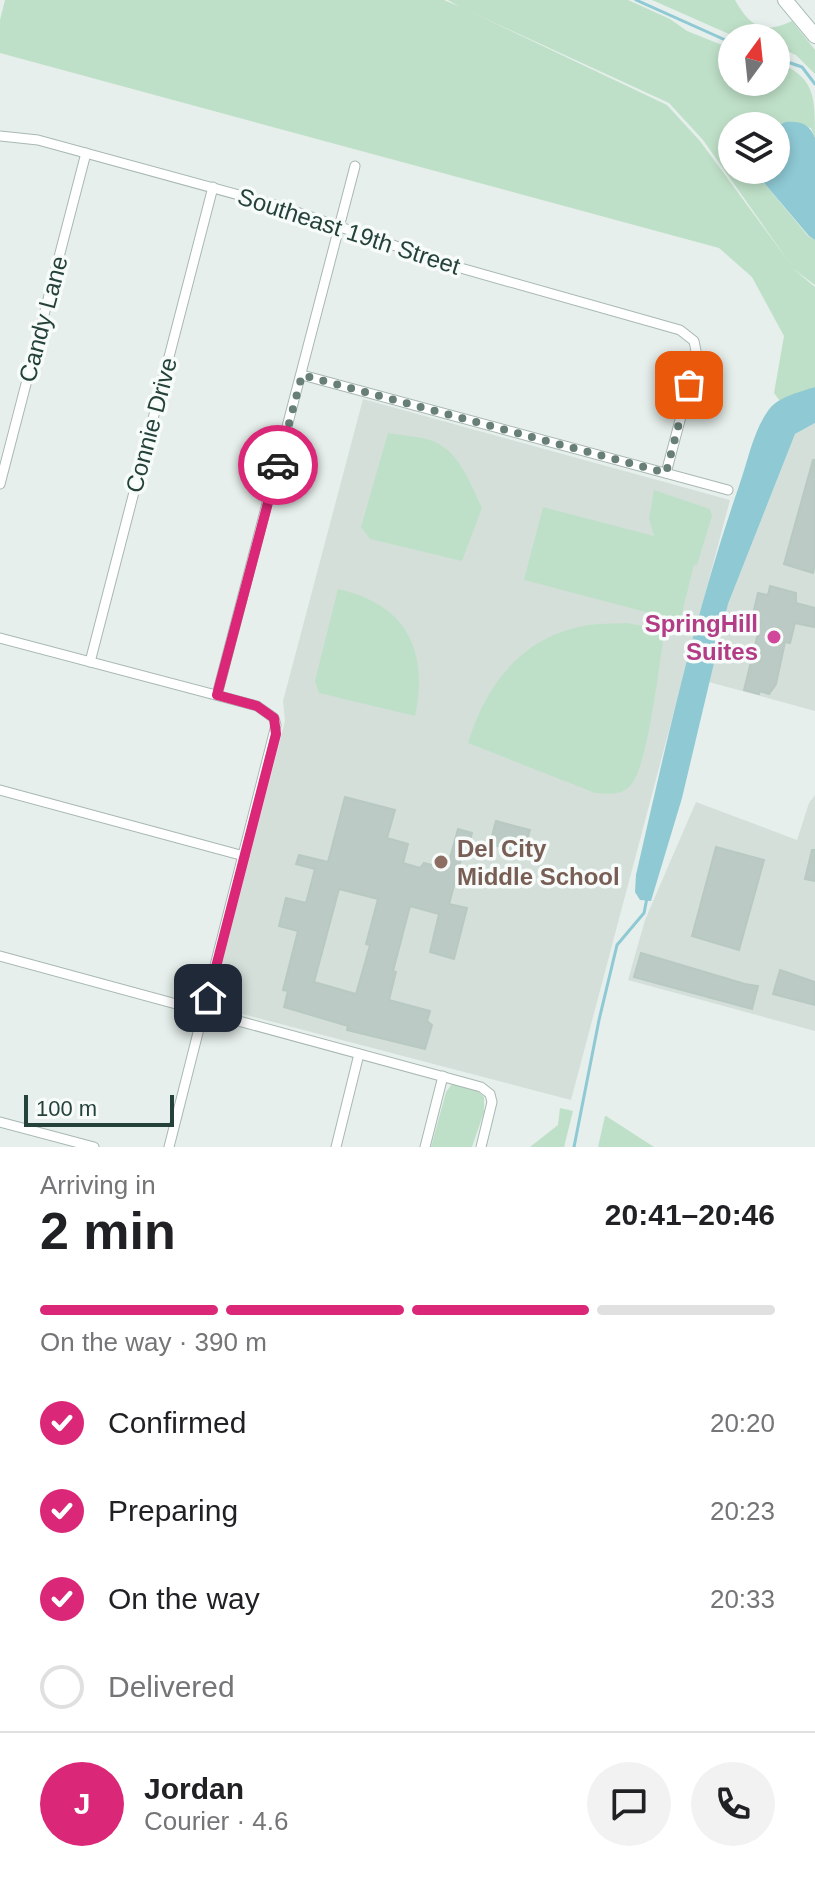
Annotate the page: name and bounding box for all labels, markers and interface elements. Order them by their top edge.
north arrow [718,24,790,96]
map controls [718,24,790,184]
button: layers [718,112,790,184]
street label: Southeast 19th Street [234,182,464,280]
street label: Candy Lane [13,253,73,385]
pin [655,351,723,419]
street label: Connie Drive [120,355,182,495]
icon: bag [667,363,711,407]
courier [238,425,318,505]
icon: car [256,443,300,487]
place label: SpringHill Suites [645,610,758,665]
marker: SpringHill Suites [765,628,783,646]
place label: Del City Middle School [457,835,620,890]
marker: Del City Middle School [432,853,450,871]
pin [174,964,242,1032]
icon: home [186,976,230,1020]
scale bar [24,1091,174,1127]
text: 100 m [36,1096,97,1121]
text: Arriving in [40,1170,156,1200]
text: 20:41–20:46 [605,1198,775,1231]
text: 2 min [40,1202,176,1260]
text: On the way · 390 m [40,1327,267,1357]
icon: check [40,1401,84,1445]
text: Confirmed [108,1406,246,1439]
text: 20:20 [710,1408,775,1438]
icon: check [40,1489,84,1533]
text: Preparing [108,1494,238,1527]
text: 20:23 [710,1496,775,1526]
icon: check [40,1577,84,1621]
text: On the way [108,1582,260,1615]
text: 20:33 [710,1584,775,1614]
text: Delivered [108,1670,235,1703]
button: chat [587,1762,671,1846]
button: phone [691,1762,775,1846]
text: Jordan [144,1772,244,1805]
text: J [74,1787,90,1820]
text: Courier · 4.6 [144,1806,289,1836]

